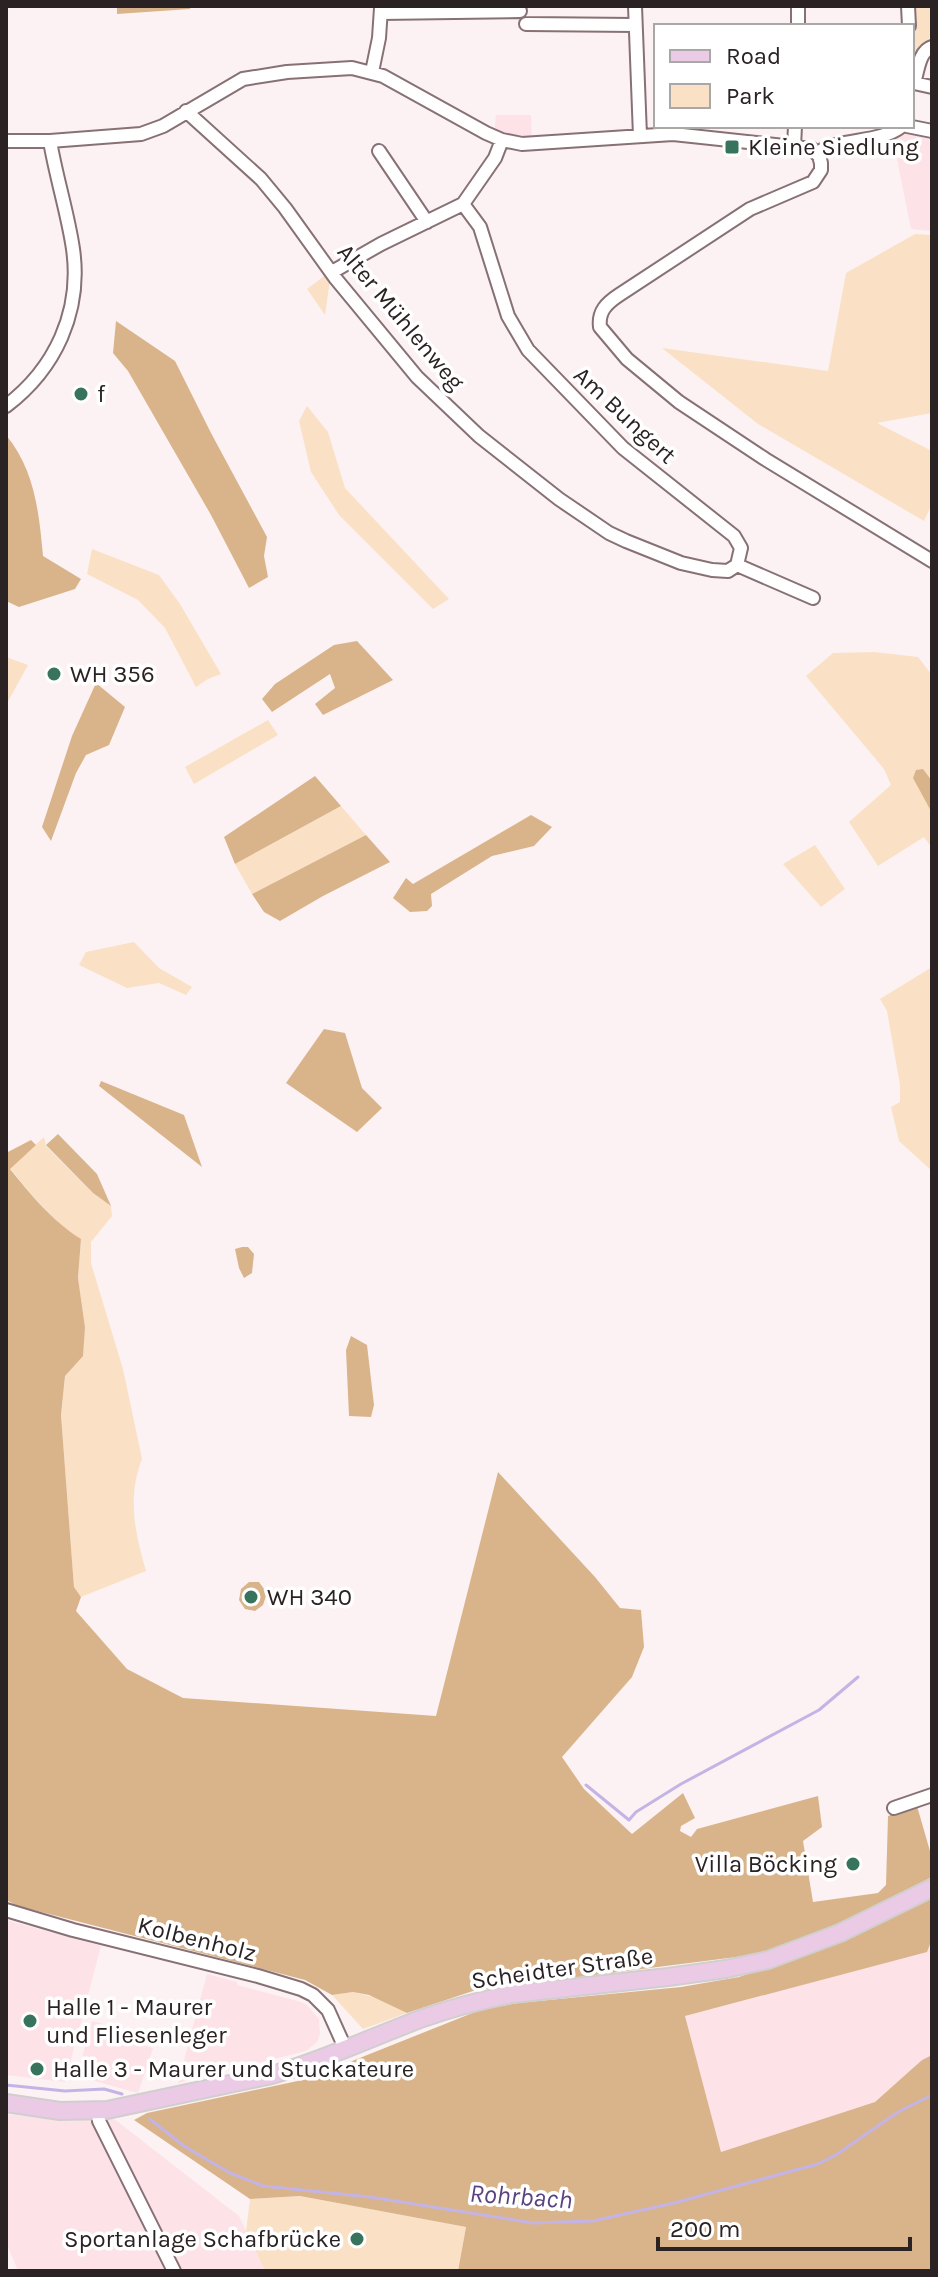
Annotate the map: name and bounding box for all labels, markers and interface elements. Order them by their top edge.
legend [654,24,914,128]
text: Road [726,42,781,70]
text: Park [726,82,775,110]
place label: Kleine Siedlung [748,133,919,161]
marker: Kleine Siedlung [723,138,741,156]
street label: Alter Mühlenweg [332,238,471,396]
street label: Am Bungert [568,361,682,469]
place label: f [97,380,106,408]
marker: f [72,385,90,403]
place label: WH 356 [70,660,155,688]
marker: WH 356 [45,665,63,683]
place label: WH 340 [267,1583,352,1611]
marker: WH 340 [242,1588,260,1606]
place label: Villa Böcking [695,1850,837,1878]
marker: Villa Böcking [844,1855,862,1873]
street label: Kolbenholz [135,1911,259,1967]
street label: Scheidter Straße [469,1941,655,1995]
place label: Halle 1 - Maurer und Fliesenleger [46,1993,227,2049]
marker: Halle 1 - Maurer und Fliesenleger [21,2012,39,2030]
place label: Halle 3 - Maurer und Stuckateure [53,2055,414,2083]
marker: Halle 3 - Maurer und Stuckateure [28,2060,46,2078]
water label: Rohrbach [468,2177,573,2216]
scale bar [658,2201,910,2251]
text: 200 m [670,2215,741,2243]
place label: Sportanlage Schafbrücke [64,2225,341,2253]
marker: Sportanlage Schafbrücke [348,2230,366,2248]

